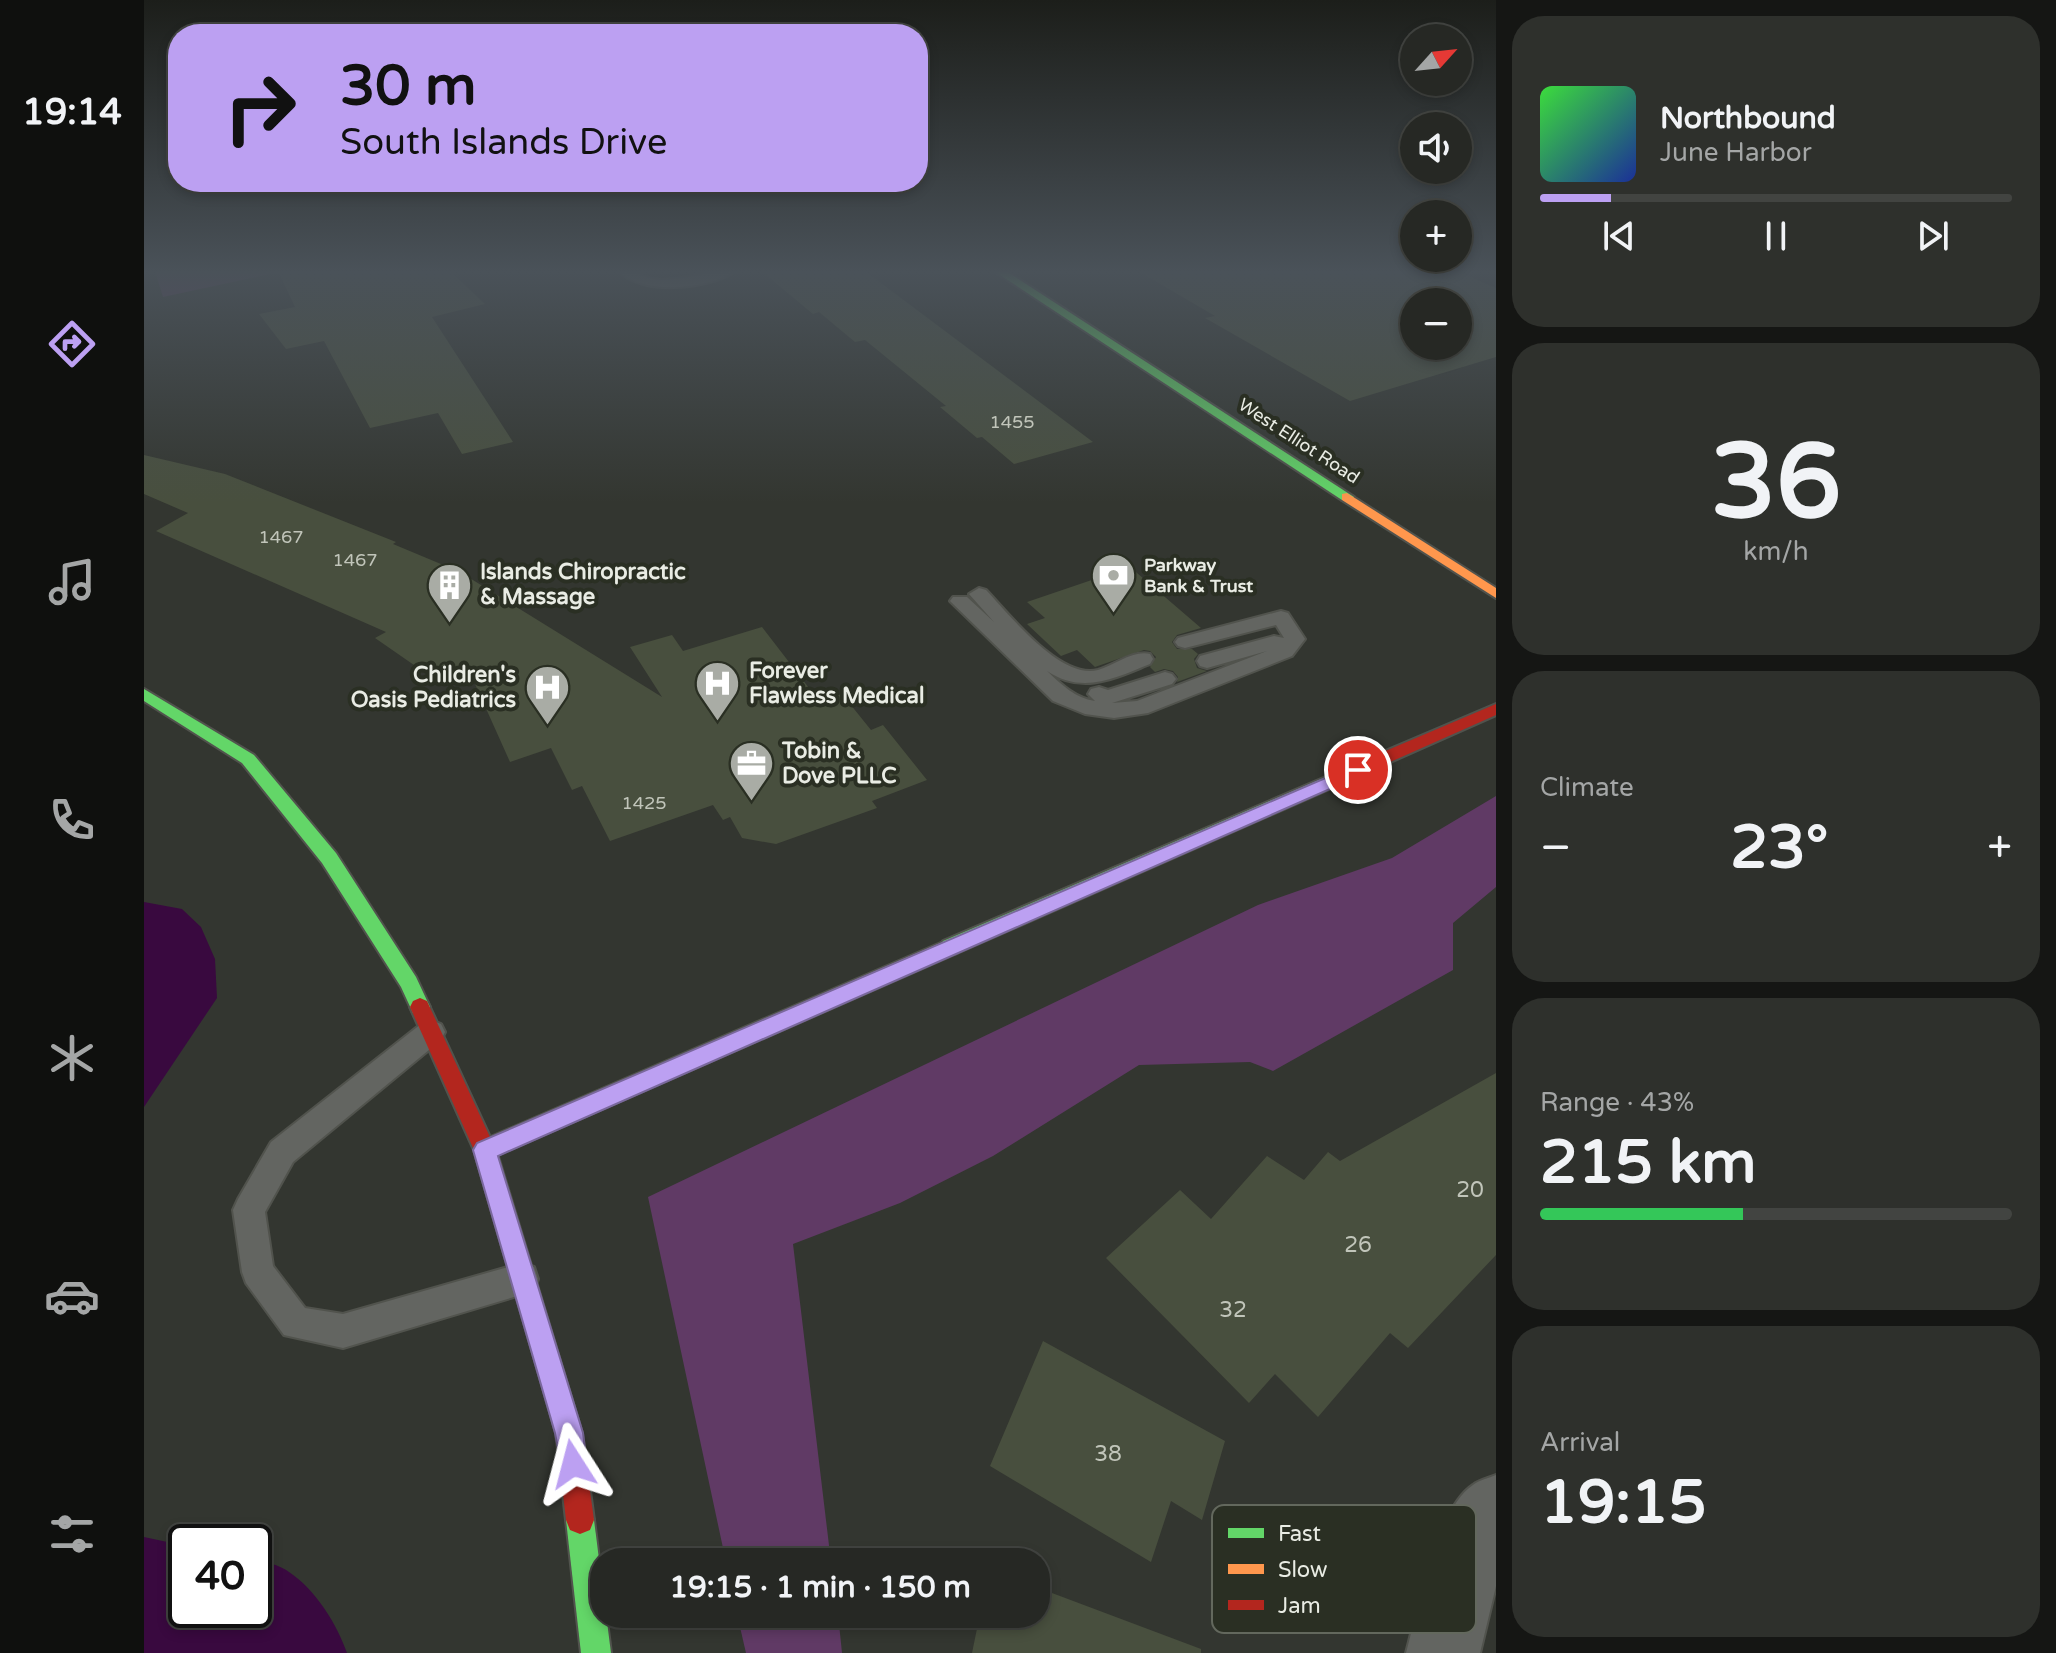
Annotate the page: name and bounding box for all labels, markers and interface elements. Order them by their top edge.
north arrow [1400,24,1472,96]
map controls [1400,24,1472,360]
text: 30 m [340,53,476,120]
icon: right [208,56,312,160]
text: 19:14 [22,91,122,134]
text: Northbound [1660,100,1836,137]
button: sound [1400,112,1472,184]
text: South Islands Drive [340,121,667,164]
text: June Harbor [1660,137,1812,168]
button: + [1400,200,1472,272]
icon: previous [1597,214,1641,258]
icon: pause [1754,214,1798,258]
icon: next [1911,214,1955,258]
button: − [1400,288,1472,360]
icon: directions [44,316,100,372]
street label: West Elliot Road [1234,394,1364,488]
house number: 1455 [989,411,1035,433]
text: 36 [1711,421,1841,546]
house number: 1467 [258,526,304,548]
text: km/h [1743,536,1809,567]
house number: 1467 [332,549,378,571]
bank icon: Parkway Bank & Trust [1089,551,1137,614]
icon: music [44,554,100,610]
place label: Parkway Bank & Trust [1144,554,1253,597]
place label: Islands Chiropractic & Massage [480,559,686,610]
building icon: Islands Chiropractic & Massage [425,561,473,624]
place label: Forever Flawless Medical [749,658,924,709]
hospital icon: Forever Flawless Medical [694,660,742,723]
place label: Children's Oasis Pediatrics [351,662,516,713]
hospital icon: Children's Oasis Pediatrics [523,664,571,727]
pin [1324,736,1392,804]
place label: Tobin & Dove PLLC [781,738,896,789]
office icon: Tobin & Dove PLLC [727,740,775,803]
icon: arrive [1336,748,1380,792]
text: Climate [1540,772,1634,803]
icon: phone [44,792,100,848]
house number: 1425 [621,792,667,814]
text: 23° [1730,812,1828,884]
text: − [1540,822,1571,875]
text: + [1987,822,2012,875]
icon: climate [44,1030,100,1086]
text: Range · 43% [1540,1087,1694,1118]
text: 215 km [1540,1127,1756,1199]
house number: 20 [1456,1177,1484,1203]
house number: 26 [1344,1232,1372,1258]
icon: car [44,1268,100,1324]
house number: 32 [1219,1297,1247,1323]
position arrow [531,1422,615,1506]
text: Arrival [1540,1427,1620,1458]
house number: 38 [1094,1441,1122,1467]
text: 19:15 [1540,1467,1706,1539]
legend [1212,1505,1476,1633]
icon: filters [44,1506,100,1562]
text: Fast [1278,1521,1321,1547]
speed limit sign: 40 [168,1524,272,1628]
text: Slow [1278,1557,1328,1583]
text: 19:15 · 1 min · 150 m [669,1569,971,1606]
text: Jam [1278,1593,1321,1619]

